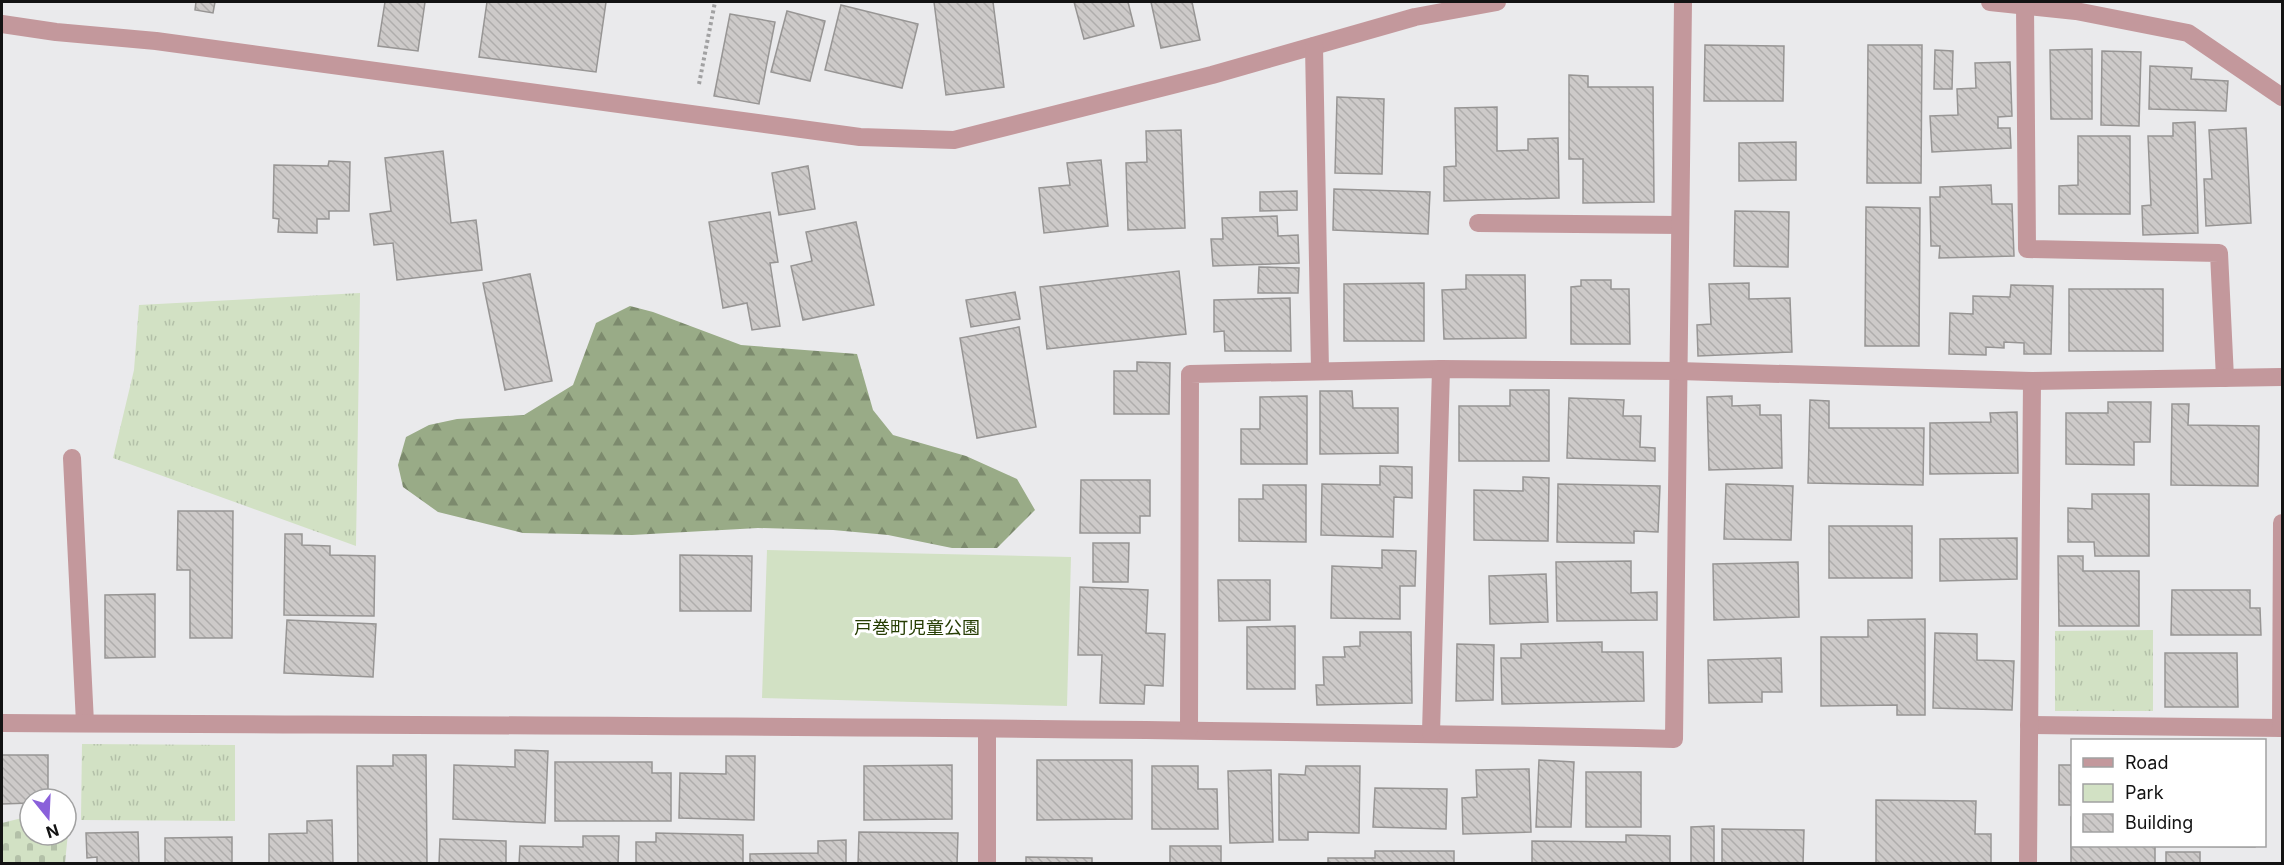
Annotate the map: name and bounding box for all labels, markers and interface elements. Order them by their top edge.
park label: 戸巻町児童公園 [854,617,980,638]
legend [2071,739,2266,847]
text: Road [2125,752,2168,773]
text: Park [2125,782,2164,803]
north arrow [18,787,78,847]
text: Building [2125,812,2193,833]
text: N [44,820,62,843]

